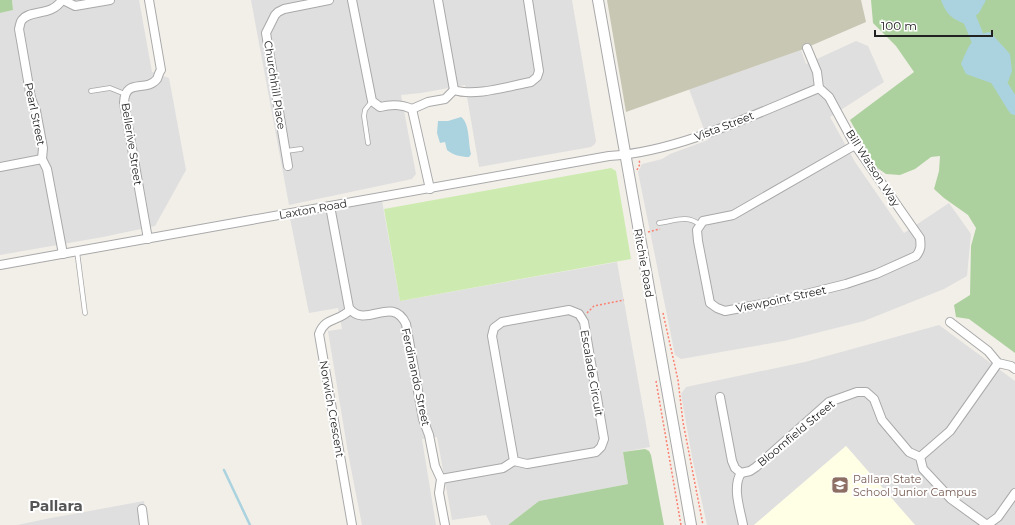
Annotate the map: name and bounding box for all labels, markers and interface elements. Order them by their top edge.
scale bar [875,12,992,38]
text: 100 m [881,18,917,33]
street label: Churchhill Place [261,40,289,131]
street label: Pearl Street [21,81,49,147]
street label: Bellerive Street [119,102,146,187]
street label: Vista Street [692,108,756,144]
street label: Bill Watson Way [843,127,903,209]
street label: Laxton Road [278,196,348,222]
street label: Ritchie Road [631,227,657,299]
street label: Viewpoint Street [735,282,828,315]
street label: Ferdinando Street [399,327,433,428]
street label: Escalade Circuit [577,329,607,418]
street label: Norwich Crescent [317,359,348,459]
street label: Bloomfield Street [754,396,838,469]
place label: Pallara State School Junior Campus [853,472,977,499]
school or university icon: Pallara State School Junior Campus [830,475,850,495]
district label: Pallara [29,496,83,515]

